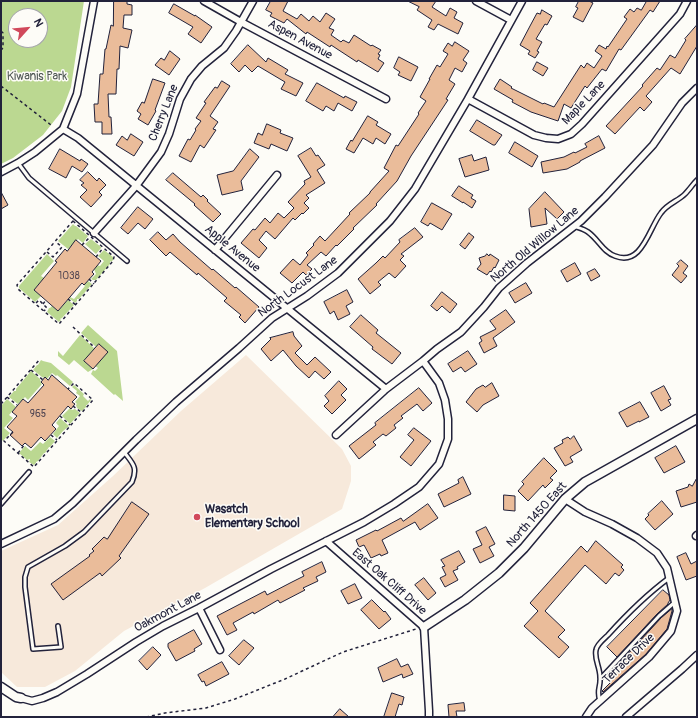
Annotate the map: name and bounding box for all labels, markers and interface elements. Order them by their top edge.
north arrow [8,8,48,48]
text: N [31,17,46,29]
street label: Aspen Avenue [265,17,335,63]
park label: Kiwanis Park [7,70,67,84]
street label: Maple Lane [559,78,609,128]
street label: Cherry Lane [146,83,182,143]
street label: North Old Willow Lane [488,204,582,286]
street label: Apple Avenue [201,222,263,276]
street label: North Locust Lane [255,253,341,321]
house number: 1038 [58,270,80,282]
house number: 965 [30,408,46,420]
street label: North 1450 East [504,479,570,551]
place label: Wasatch Elementary School [205,503,300,531]
marker: Wasatch Elementary School [192,512,202,522]
street label: East Oak Cliff Drive [349,546,429,618]
street label: Oakmont Lane [132,588,204,636]
street label: Terrace Drive [600,631,658,687]

